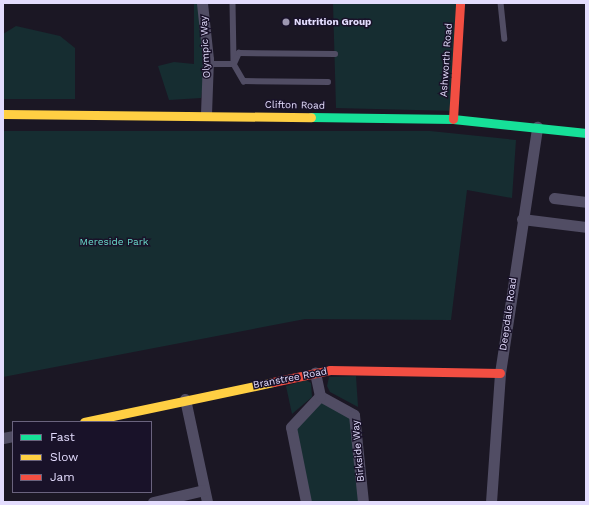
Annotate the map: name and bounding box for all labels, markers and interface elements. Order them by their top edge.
street label: Olympic Way [197,15,213,79]
place label: Nutrition Group [294,16,371,28]
marker: Nutrition Group [281,17,291,27]
street label: Ashworth Road [437,23,455,97]
street label: Clifton Road [265,98,325,112]
park label: Mereside Park [80,236,148,248]
street label: Deepdale Road [497,277,519,351]
street label: Branstree Road [252,365,328,391]
street label: Birkside Way [349,420,367,482]
legend [12,421,152,493]
text: Fast [50,430,75,444]
text: Slow [50,450,78,464]
text: Jam [50,470,75,484]

